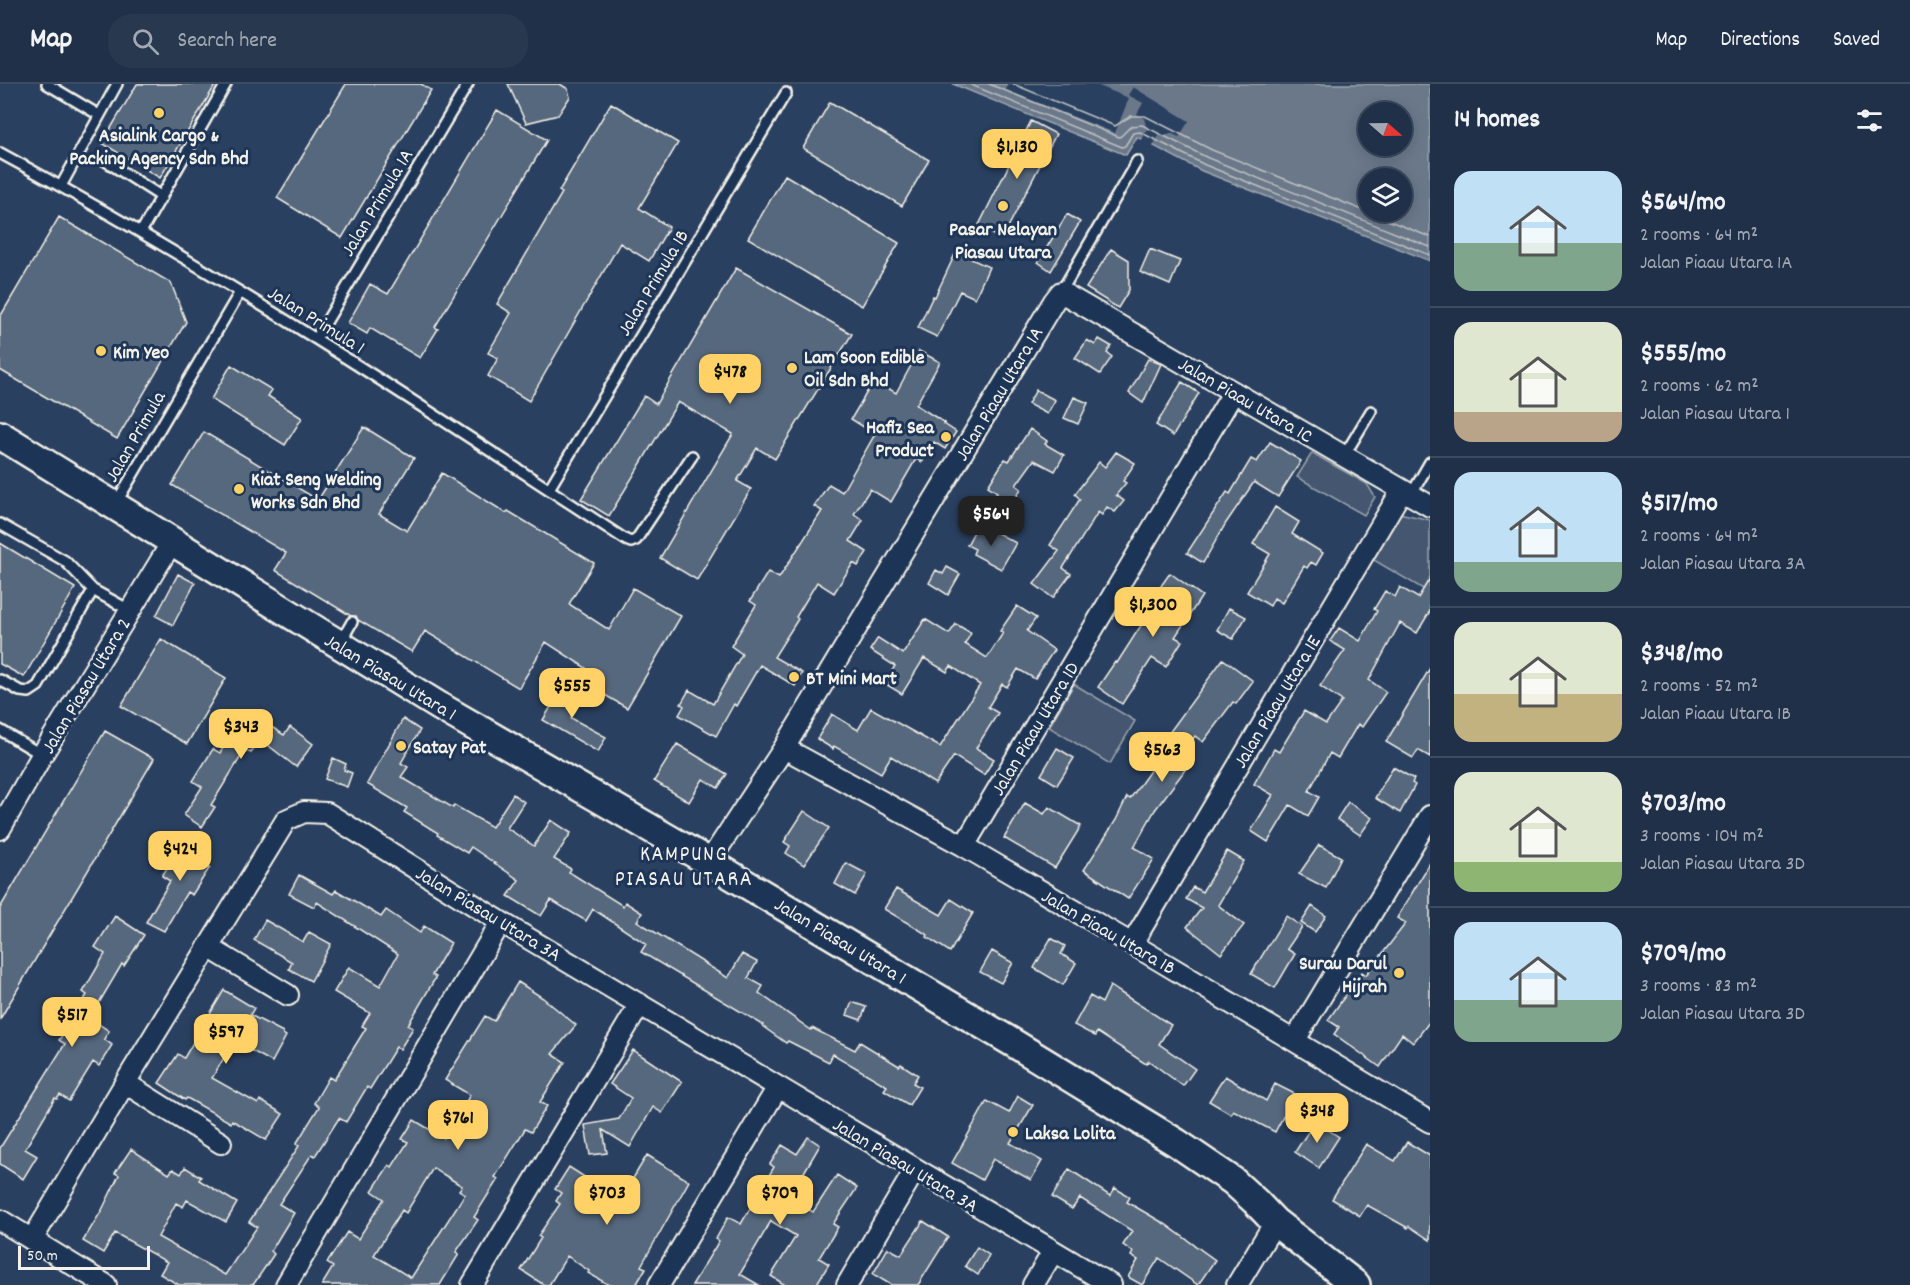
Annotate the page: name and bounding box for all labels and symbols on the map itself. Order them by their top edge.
north arrow [1358,102,1412,156]
marker: Asialink Cargo & Packing Agency Sdn Bhd [152,106,166,120]
place label: Asialink Cargo & Packing Agency Sdn Bhd [69,123,249,174]
pin: $1,130 [968,129,1066,180]
street label: Jalan Primula 1A [335,144,422,263]
marker: Pasar Nelayan Piasau Utara [996,199,1010,213]
place label: Pasar Nelayan Piasau Utara [949,217,1057,268]
street label: Jalan Primula 1B [612,225,697,342]
street label: Jalan Primula 1 [261,280,370,363]
street label: Jalan Piaau Utara 1A [949,322,1052,467]
place label: Kim Yeo [113,340,169,368]
marker: Kim Yeo [94,344,108,358]
place label: Lam Soon Edible Oil Sdn Bhd [804,345,925,396]
street label: Jalan Piaau Utara 1C [1172,352,1317,452]
pin: $478 [694,354,766,405]
marker: Lam Soon Edible Oil Sdn Bhd [785,361,799,375]
street label: Jalan Primula [99,386,174,488]
place label: Hafiz Sea Product [866,415,935,466]
marker: Hafiz Sea Product [939,430,953,444]
place label: Kiat Seng Welding Works Sdn Bhd [251,467,382,518]
marker: Kiat Seng Welding Works Sdn Bhd [232,482,246,496]
pin: $564 [955,496,1027,547]
pin: $1,300 [1104,587,1202,638]
street label: Jalan Piasau Utara 2 [36,613,139,760]
street label: Jalan Piasau Utara 1 [318,628,461,729]
street label: Jalan Piaau Utara 1E [1228,631,1329,774]
street label: Jalan Piaau Utara 1D [985,657,1088,802]
place label: BT Mini Mart [806,666,897,694]
pin: $555 [536,668,608,719]
marker: BT Mini Mart [787,670,801,684]
pin: $343 [205,709,277,760]
pin: $563 [1126,732,1198,783]
place label: Satay Pat [413,735,487,763]
marker: Satay Pat [394,739,408,753]
pin: $424 [144,831,216,882]
district label: KAMPUNG PIASAU UTARA [615,840,753,896]
street label: Jalan Piasau Utara 3A [409,861,566,970]
street label: Jalan Piaau Utara 1B [1035,884,1180,983]
street label: Jalan Piasau Utara 1 [768,892,911,993]
place label: Surau Darul Hijrah [1299,951,1387,1002]
marker: Surau Darul Hijrah [1392,966,1406,980]
pin: $517 [36,997,108,1048]
pin: $597 [190,1014,262,1065]
pin: $348 [1281,1093,1353,1144]
pin: $761 [422,1100,494,1151]
street label: Jalan Piasau Utara 3A [826,1112,983,1221]
place label: Laksa Lolita [1025,1121,1116,1149]
marker: Laksa Lolita [1006,1125,1020,1139]
pin: $703 [571,1175,643,1226]
pin: $709 [744,1175,816,1226]
scale bar [18,1243,150,1270]

